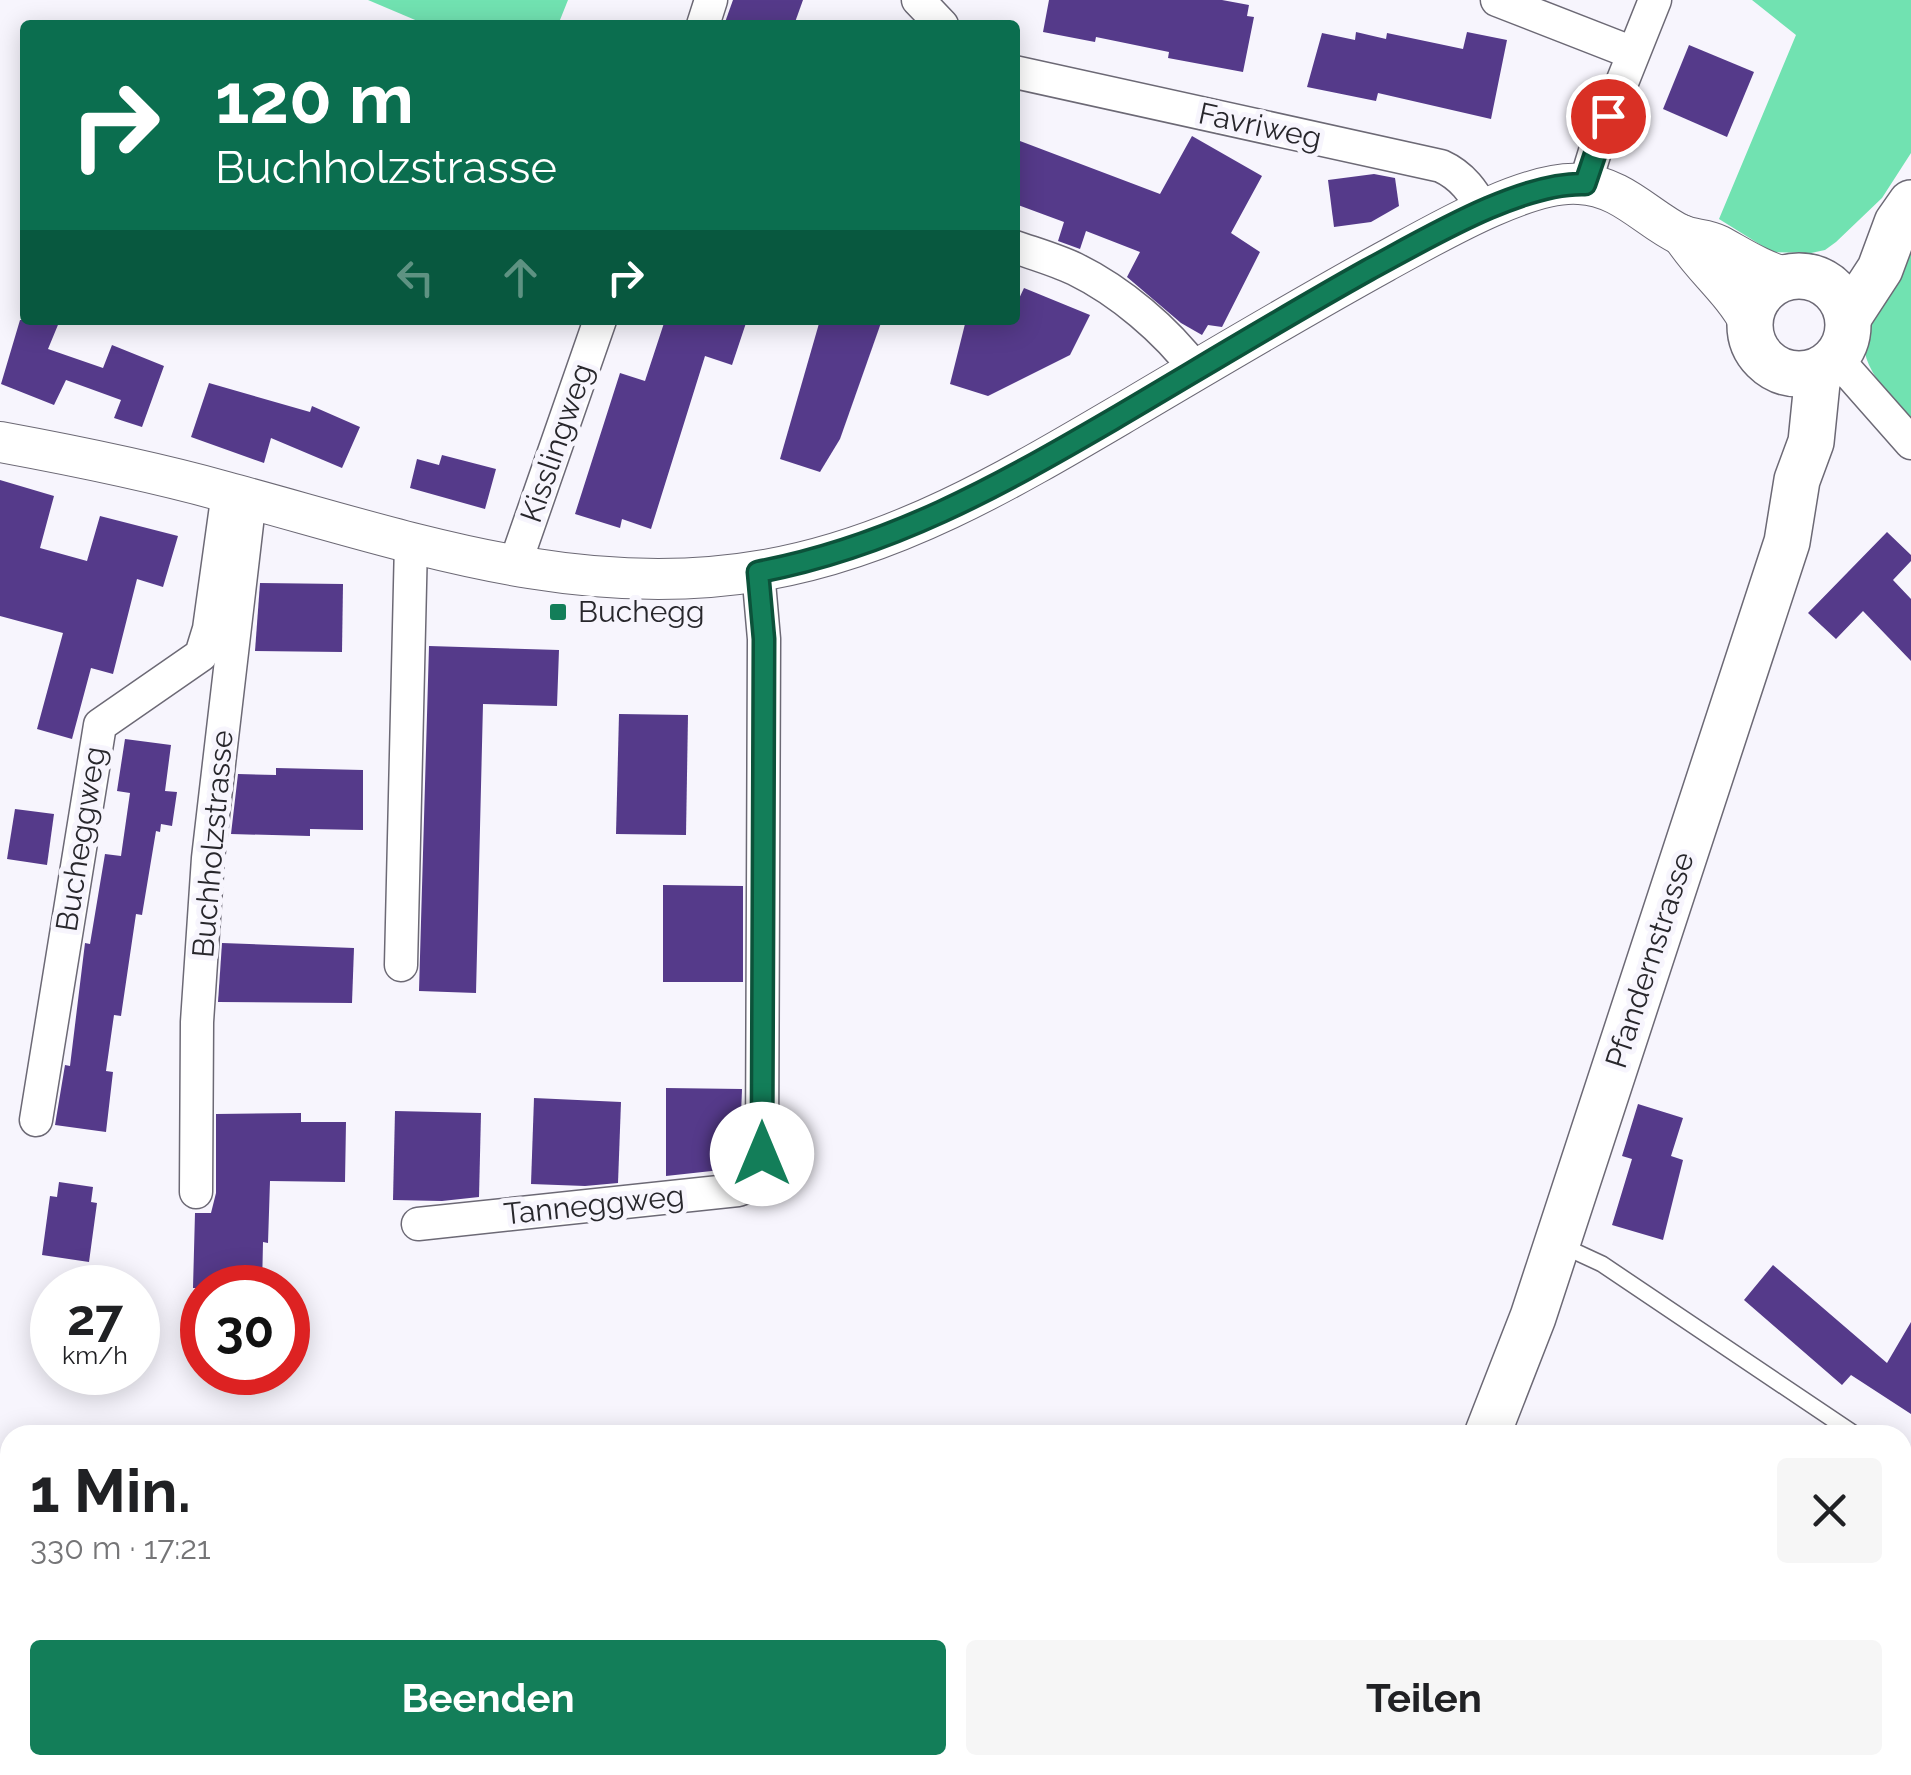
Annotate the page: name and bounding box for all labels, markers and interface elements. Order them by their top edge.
text: 120 m [215,57,414,139]
icon: right [50,60,180,190]
pin [1566,74,1651,159]
icon: arrive [1581,89,1636,144]
street label: Favriweg [1196,95,1325,156]
text: Buchholzstrasse [215,141,557,194]
icon: left [388,250,443,305]
icon: ahead [493,250,548,305]
icon: right [598,250,653,305]
street label: Kisslingweg [513,359,600,527]
place label: Buchegg [578,594,704,629]
marker: Buchegg [547,601,569,623]
street label: Buchholzstrasse [185,729,240,959]
street label: Bucheggweg [49,744,112,934]
street label: Pfandernstrasse [1598,848,1701,1072]
position arrow [710,1102,814,1206]
street label: Tanneggweg [502,1178,686,1231]
speed limit sign: 30 [180,1265,310,1395]
text: 27 [67,1288,123,1347]
text: km/h [62,1340,128,1370]
text: 1 Min. [30,1456,191,1526]
button: close [1777,1458,1882,1563]
text: 330 m · 17:21 [30,1529,211,1566]
button: Beenden [30,1640,946,1755]
button: Teilen [966,1640,1882,1755]

